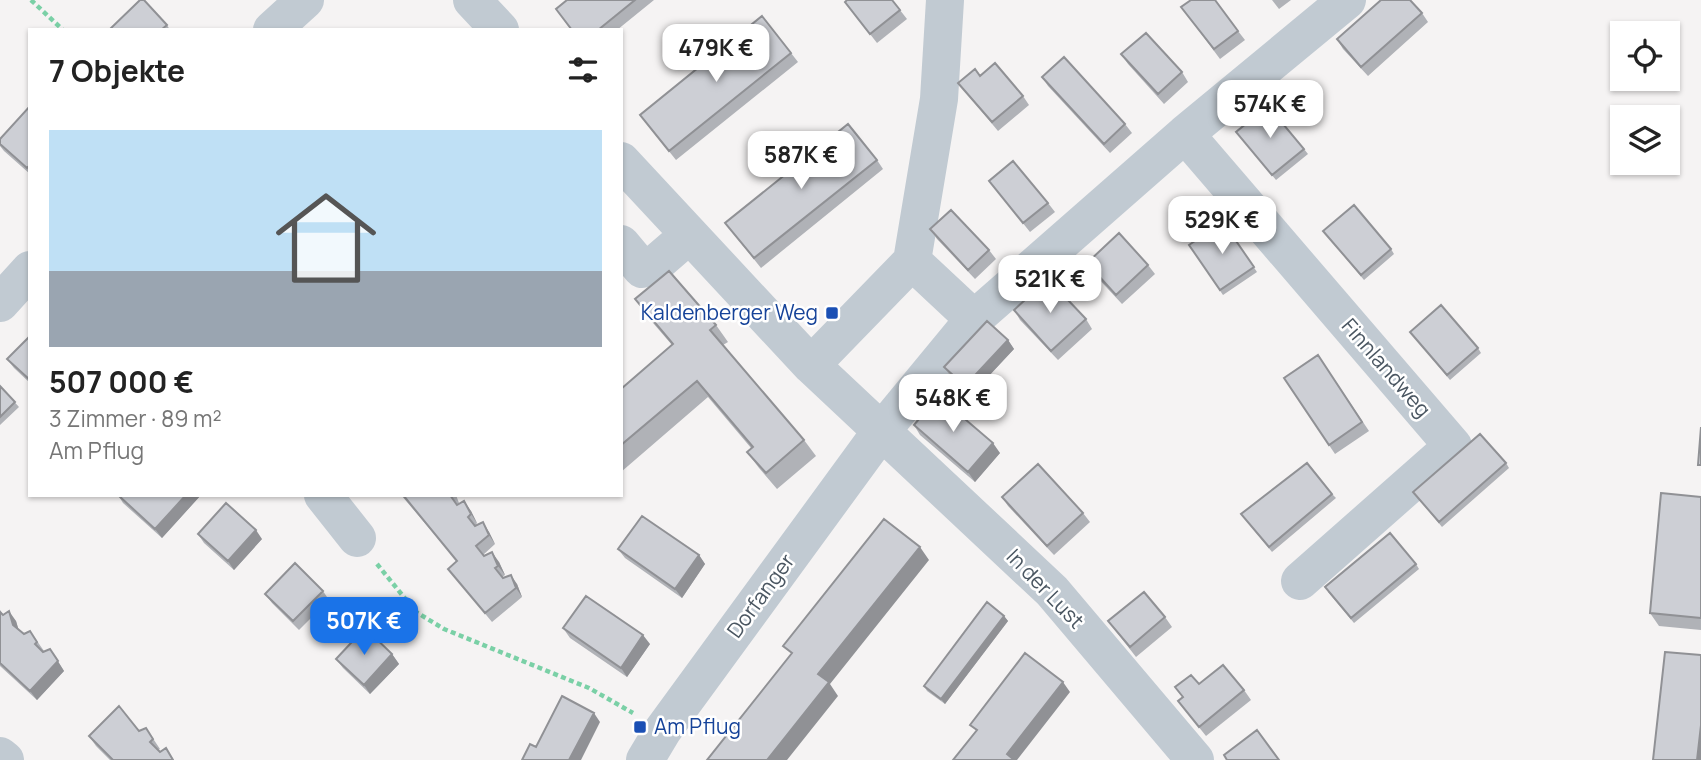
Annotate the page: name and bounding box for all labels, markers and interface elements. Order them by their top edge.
map controls [1610,21,1680,175]
button: locate [1610,21,1680,91]
pin: 479K € [659,24,773,84]
text: 479K € [678,31,754,63]
text: 7 Objekte [49,50,185,91]
icon: filters [564,51,602,89]
pin: 574K € [1213,80,1327,140]
text: 574K € [1233,87,1307,119]
button: layers [1610,105,1680,175]
pin: 587K € [744,132,858,191]
text: 587K € [764,138,838,170]
icon: home [263,175,389,301]
pin: 529K € [1165,196,1279,256]
text: 529K € [1184,203,1260,235]
pin: 521K € [993,256,1107,315]
text: 521K € [1014,262,1086,294]
place label: Kaldenberger Weg [641,298,818,326]
marker: Kaldenberger Weg [824,305,840,321]
street label: Finnlandweg [1336,312,1437,423]
text: 507 000 € [49,361,194,402]
pin: 548K € [896,374,1010,434]
text: 548K € [915,381,991,413]
text: 3 Zimmer · 89 m² [49,402,222,434]
text: Am Pflug [49,434,144,466]
street label: In der Lust [1001,542,1091,634]
street label: Dorfanger [720,547,800,643]
pin: 507K € [307,598,421,657]
text: 507K € [326,604,402,636]
place label: Am Pflug [654,712,741,740]
marker: Am Pflug [632,719,648,735]

